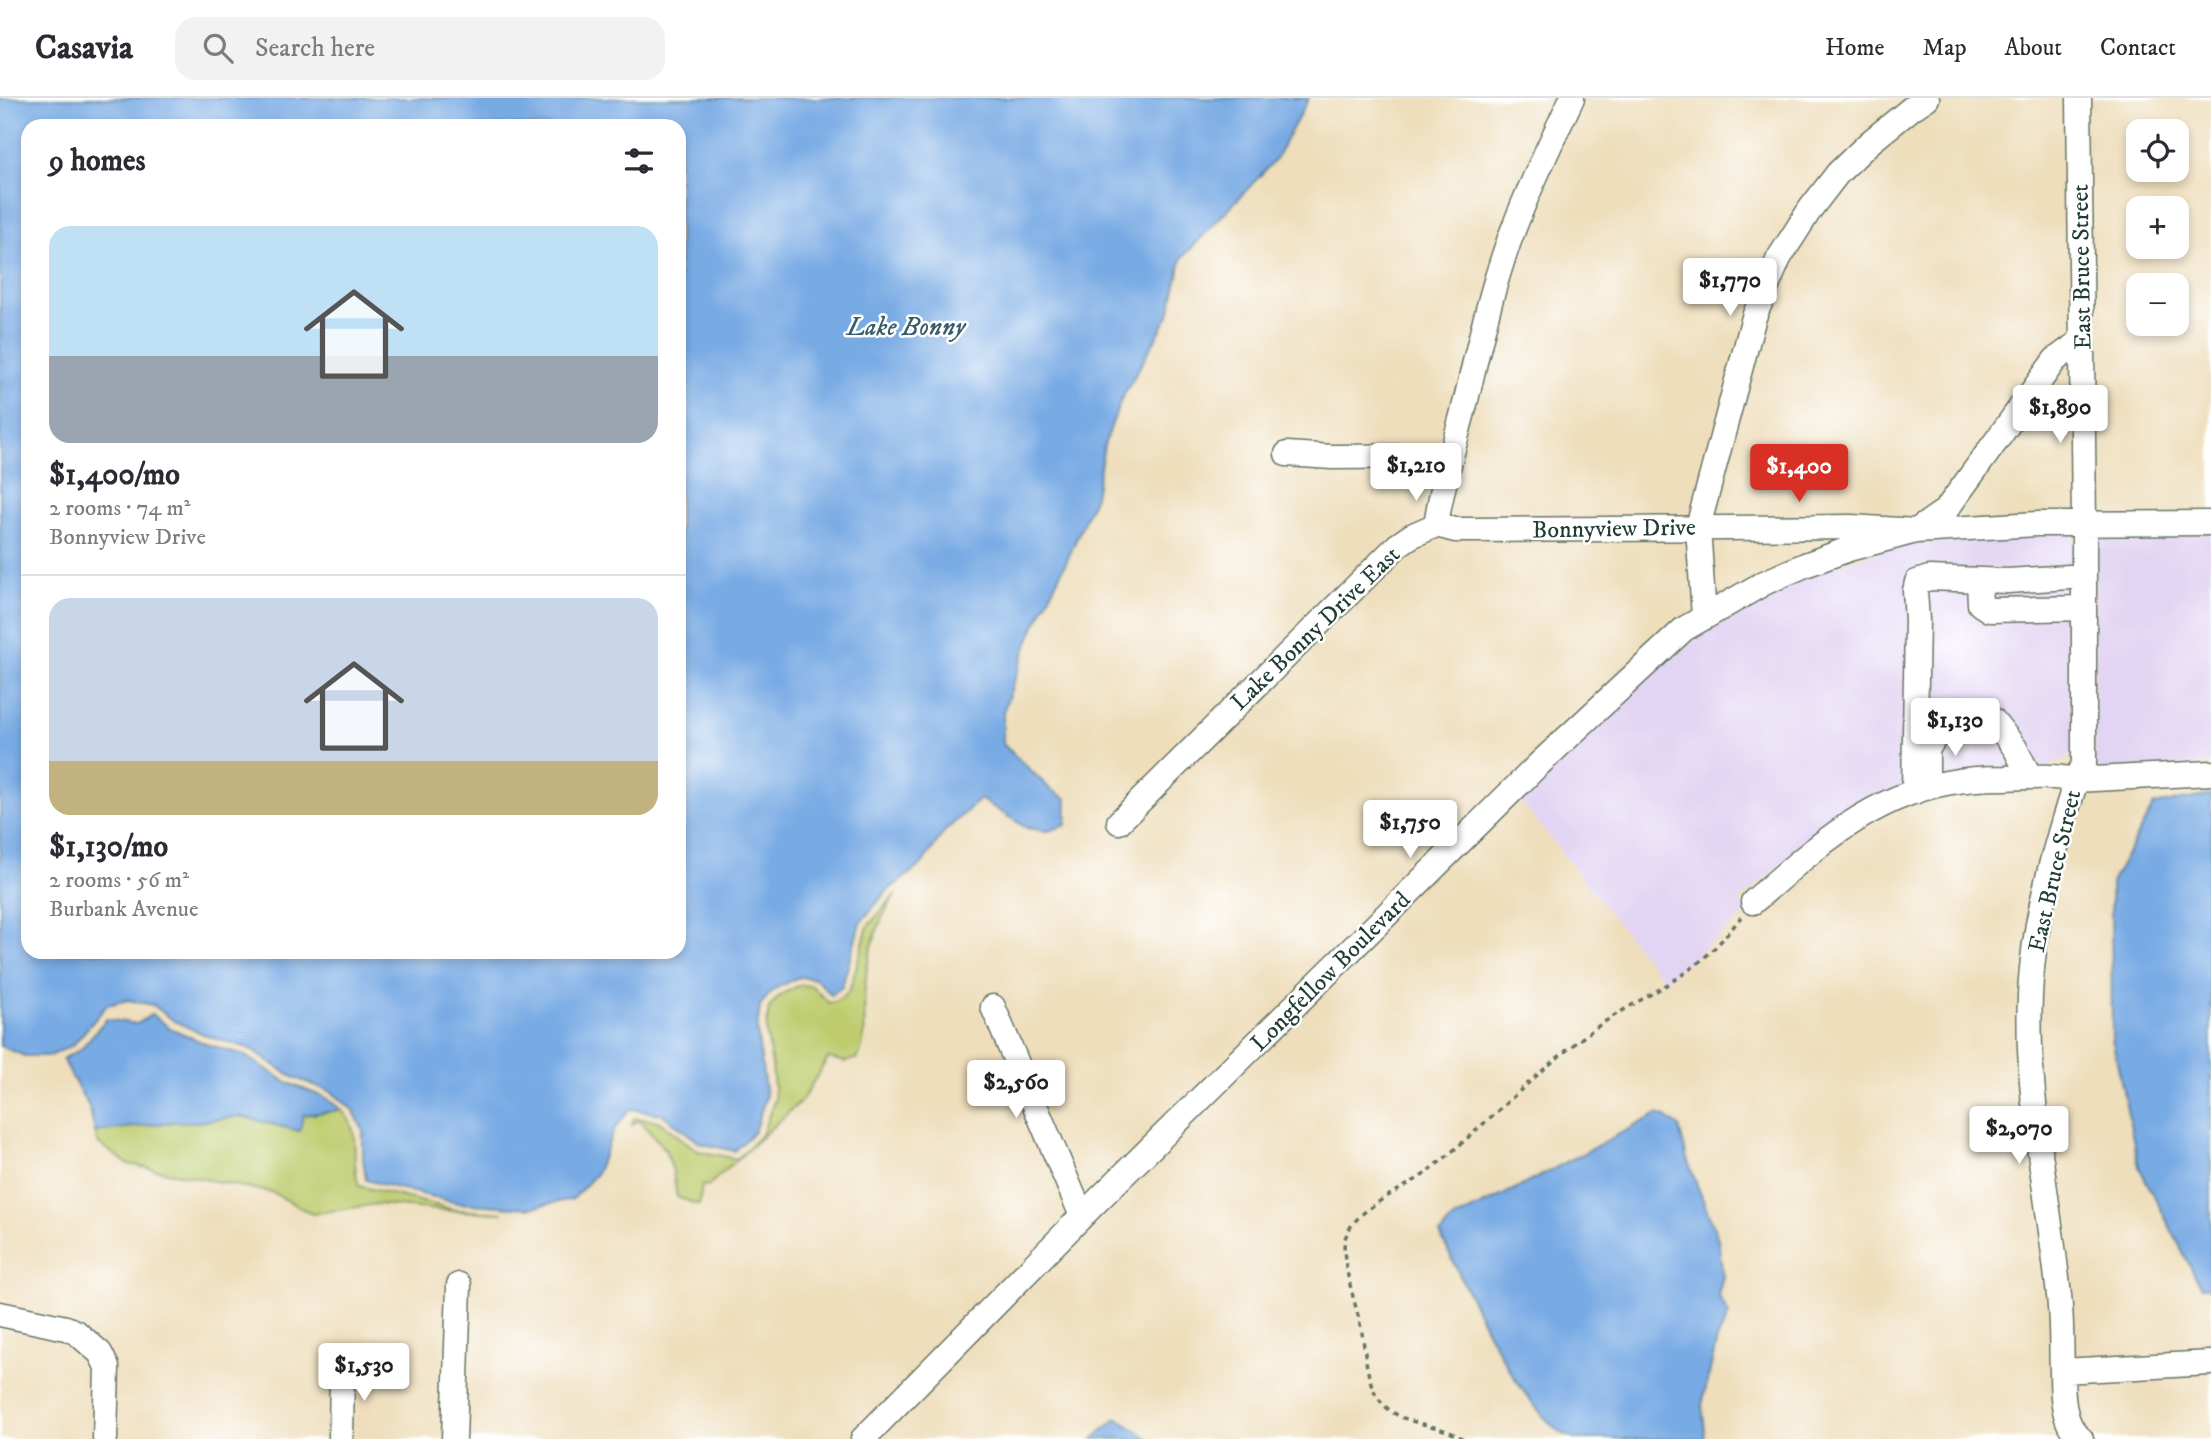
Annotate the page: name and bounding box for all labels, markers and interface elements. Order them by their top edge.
search box [175,17,665,80]
text: Casavia [35,28,133,69]
icon: search [199,29,237,67]
text: Search here [255,32,375,65]
text: Home [1825,33,1884,63]
text: Map [1922,33,1967,63]
text: About [2005,33,2062,63]
text: Contact [2100,33,2176,63]
map controls [2126,119,2189,336]
button: locate [2126,119,2189,182]
icon: filters [620,142,658,180]
text: 9 homes [49,143,146,180]
street label: East Bruce Street [2066,184,2098,350]
button: + [2126,196,2189,259]
pin: $1,770 [1673,258,1787,318]
text: $1,770 [1699,266,1761,295]
icon: home [291,271,417,397]
button: − [2126,273,2189,336]
water label: Lake Bonny [845,311,967,344]
pin: $1,890 [2003,386,2117,445]
text: $1,890 [2029,393,2091,422]
pin: $1,210 [1359,444,1473,503]
pin: $1,400 [1742,444,1856,504]
text: $1,210 [1386,451,1446,480]
text: $1,400 [1766,452,1832,481]
text: $1,400/mo [49,457,180,494]
text: 2 rooms · 74 m² [49,494,190,523]
street label: Bonnyview Drive [1532,513,1696,545]
text: Bonnyview Drive [49,523,206,552]
street label: Lake Bonny Drive East [1225,540,1407,717]
icon: home [291,643,417,769]
pin: $1,130 [1898,698,2012,758]
text: $1,130 [1927,706,1983,735]
street label: East Bruce Street [2022,787,2088,955]
pin: $1,750 [1353,800,1467,860]
text: $1,750 [1379,808,1441,837]
text: $1,130/mo [49,829,168,866]
text: 2 rooms · 56 m² [49,866,189,895]
street label: Longfellow Boulevard [1244,885,1417,1058]
text: Burbank Avenue [49,895,198,924]
pin: $2,560 [959,1060,1073,1120]
text: $2,560 [983,1068,1049,1097]
pin: $2,070 [1962,1107,2076,1166]
text: $2,070 [1985,1114,2053,1143]
pin: $1,530 [307,1344,421,1403]
text: $1,530 [334,1351,394,1380]

